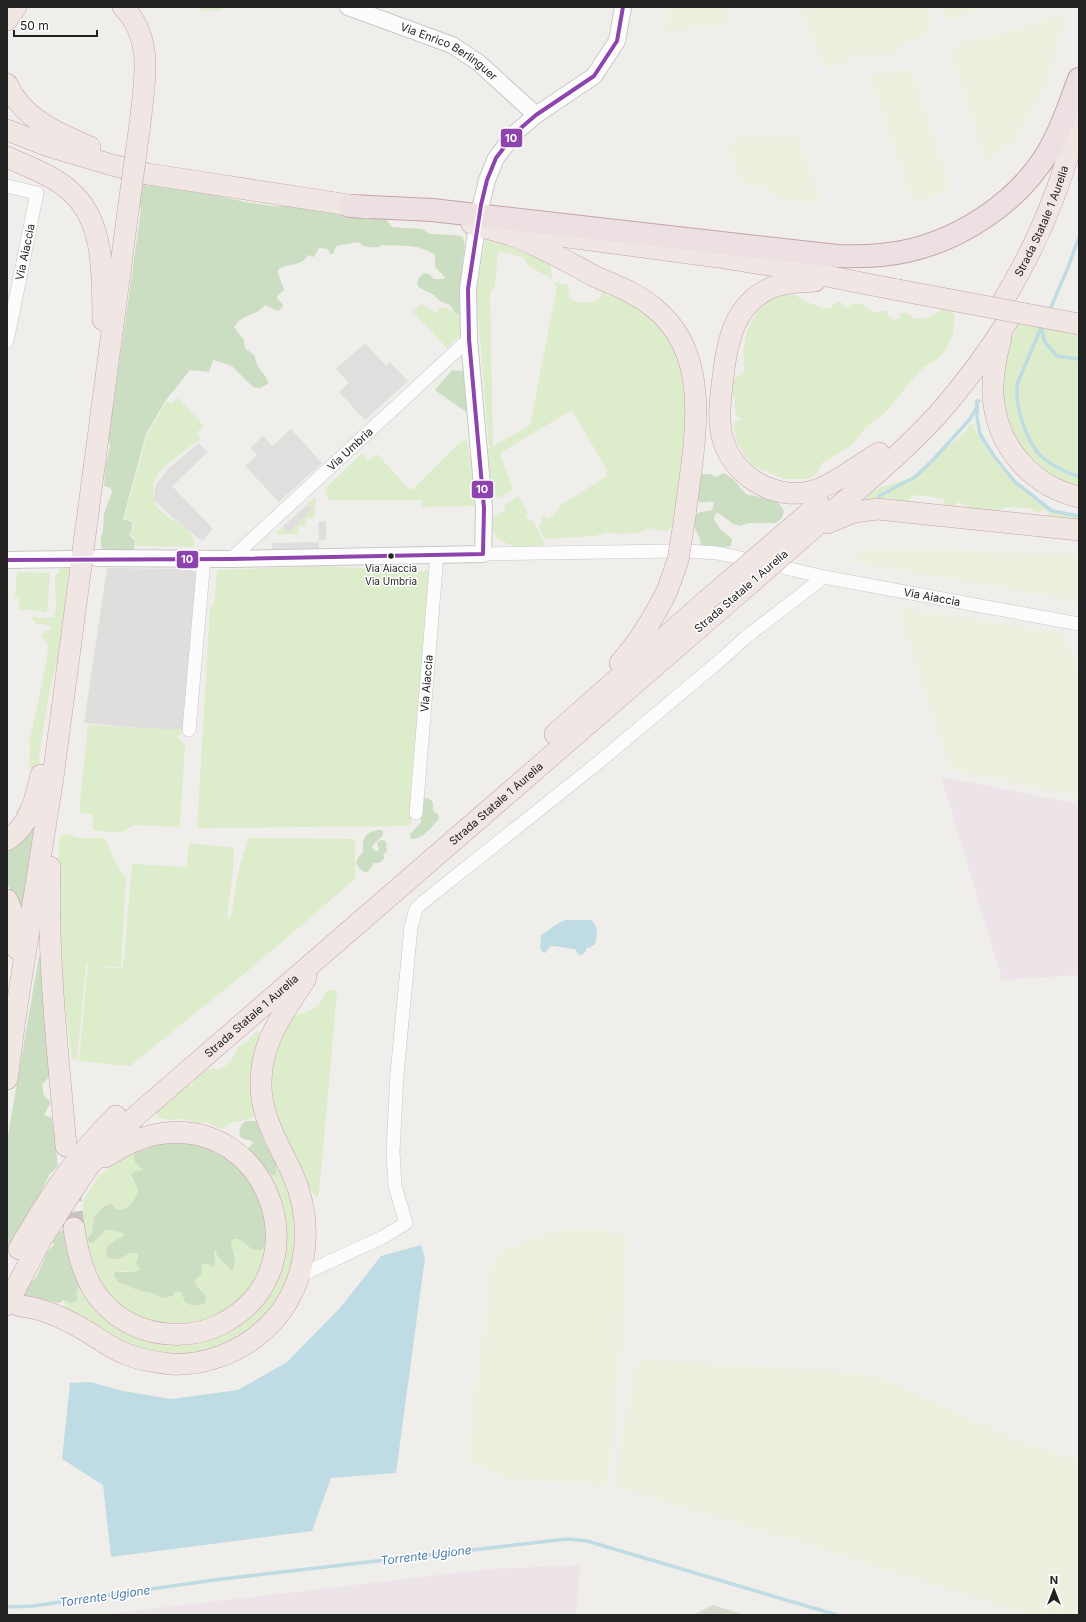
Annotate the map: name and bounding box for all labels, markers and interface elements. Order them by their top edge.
scale bar [14,12,97,38]
text: 50 m [20,18,49,33]
street label: Via Enrico Berlinguer [399,20,500,83]
line badge: 10 [500,128,523,148]
text: 10 [505,131,517,145]
street label: Strada Statale 1 Aurelia [1011,164,1071,279]
street label: Via Aiaccia [12,222,38,282]
street label: Via Umbria [324,424,376,474]
line badge: 10 [471,480,494,499]
text: 10 [476,482,488,496]
street label: Strada Statale 1 Aurelia [691,547,791,635]
line badge: 10 [176,550,199,569]
marker: Via Aiaccia Via Umbria [386,551,396,561]
text: 10 [181,552,193,566]
place label: Via Aiaccia Via Umbria [365,562,417,587]
street label: Via Aiaccia [903,585,962,609]
street label: Via Aiaccia [417,654,436,713]
street label: Strada Statale 1 Aurelia [446,759,546,848]
street label: Strada Statale 1 Aurelia [202,971,301,1060]
water label: Torrente Ugione [380,1542,472,1568]
north arrow [1034,1570,1074,1610]
text: N [1050,1573,1058,1587]
water label: Torrente Ugione [59,1582,151,1610]

